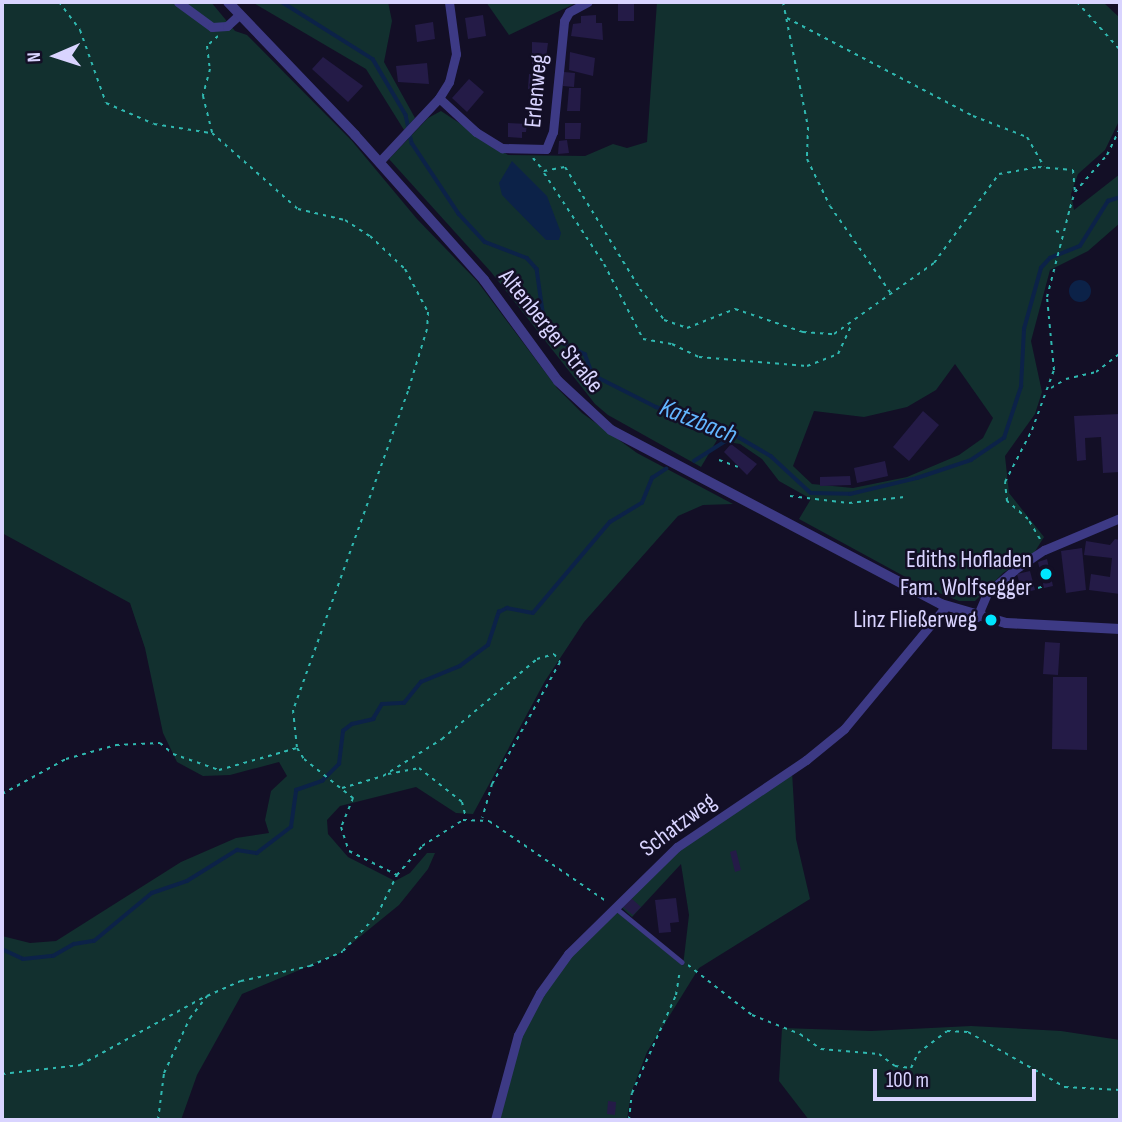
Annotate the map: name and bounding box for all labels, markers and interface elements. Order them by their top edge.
north arrow [21,21,91,91]
text: N [23,51,46,63]
street label: Erlenweg [518,53,554,129]
street label: Altenberger Straße [492,263,610,399]
water label: Katzbach [655,392,741,452]
place label: Ediths Hofladen Fam. Wolfsegger [900,546,1032,602]
marker: Ediths Hofladen Fam. Wolfsegger [1038,566,1054,582]
place label: Linz Fließerweg [853,606,977,634]
marker: Linz Fließerweg [983,612,999,628]
street label: Schatzweg [634,787,722,863]
scale bar [877,1056,1040,1100]
text: 100 m [886,1068,929,1093]

